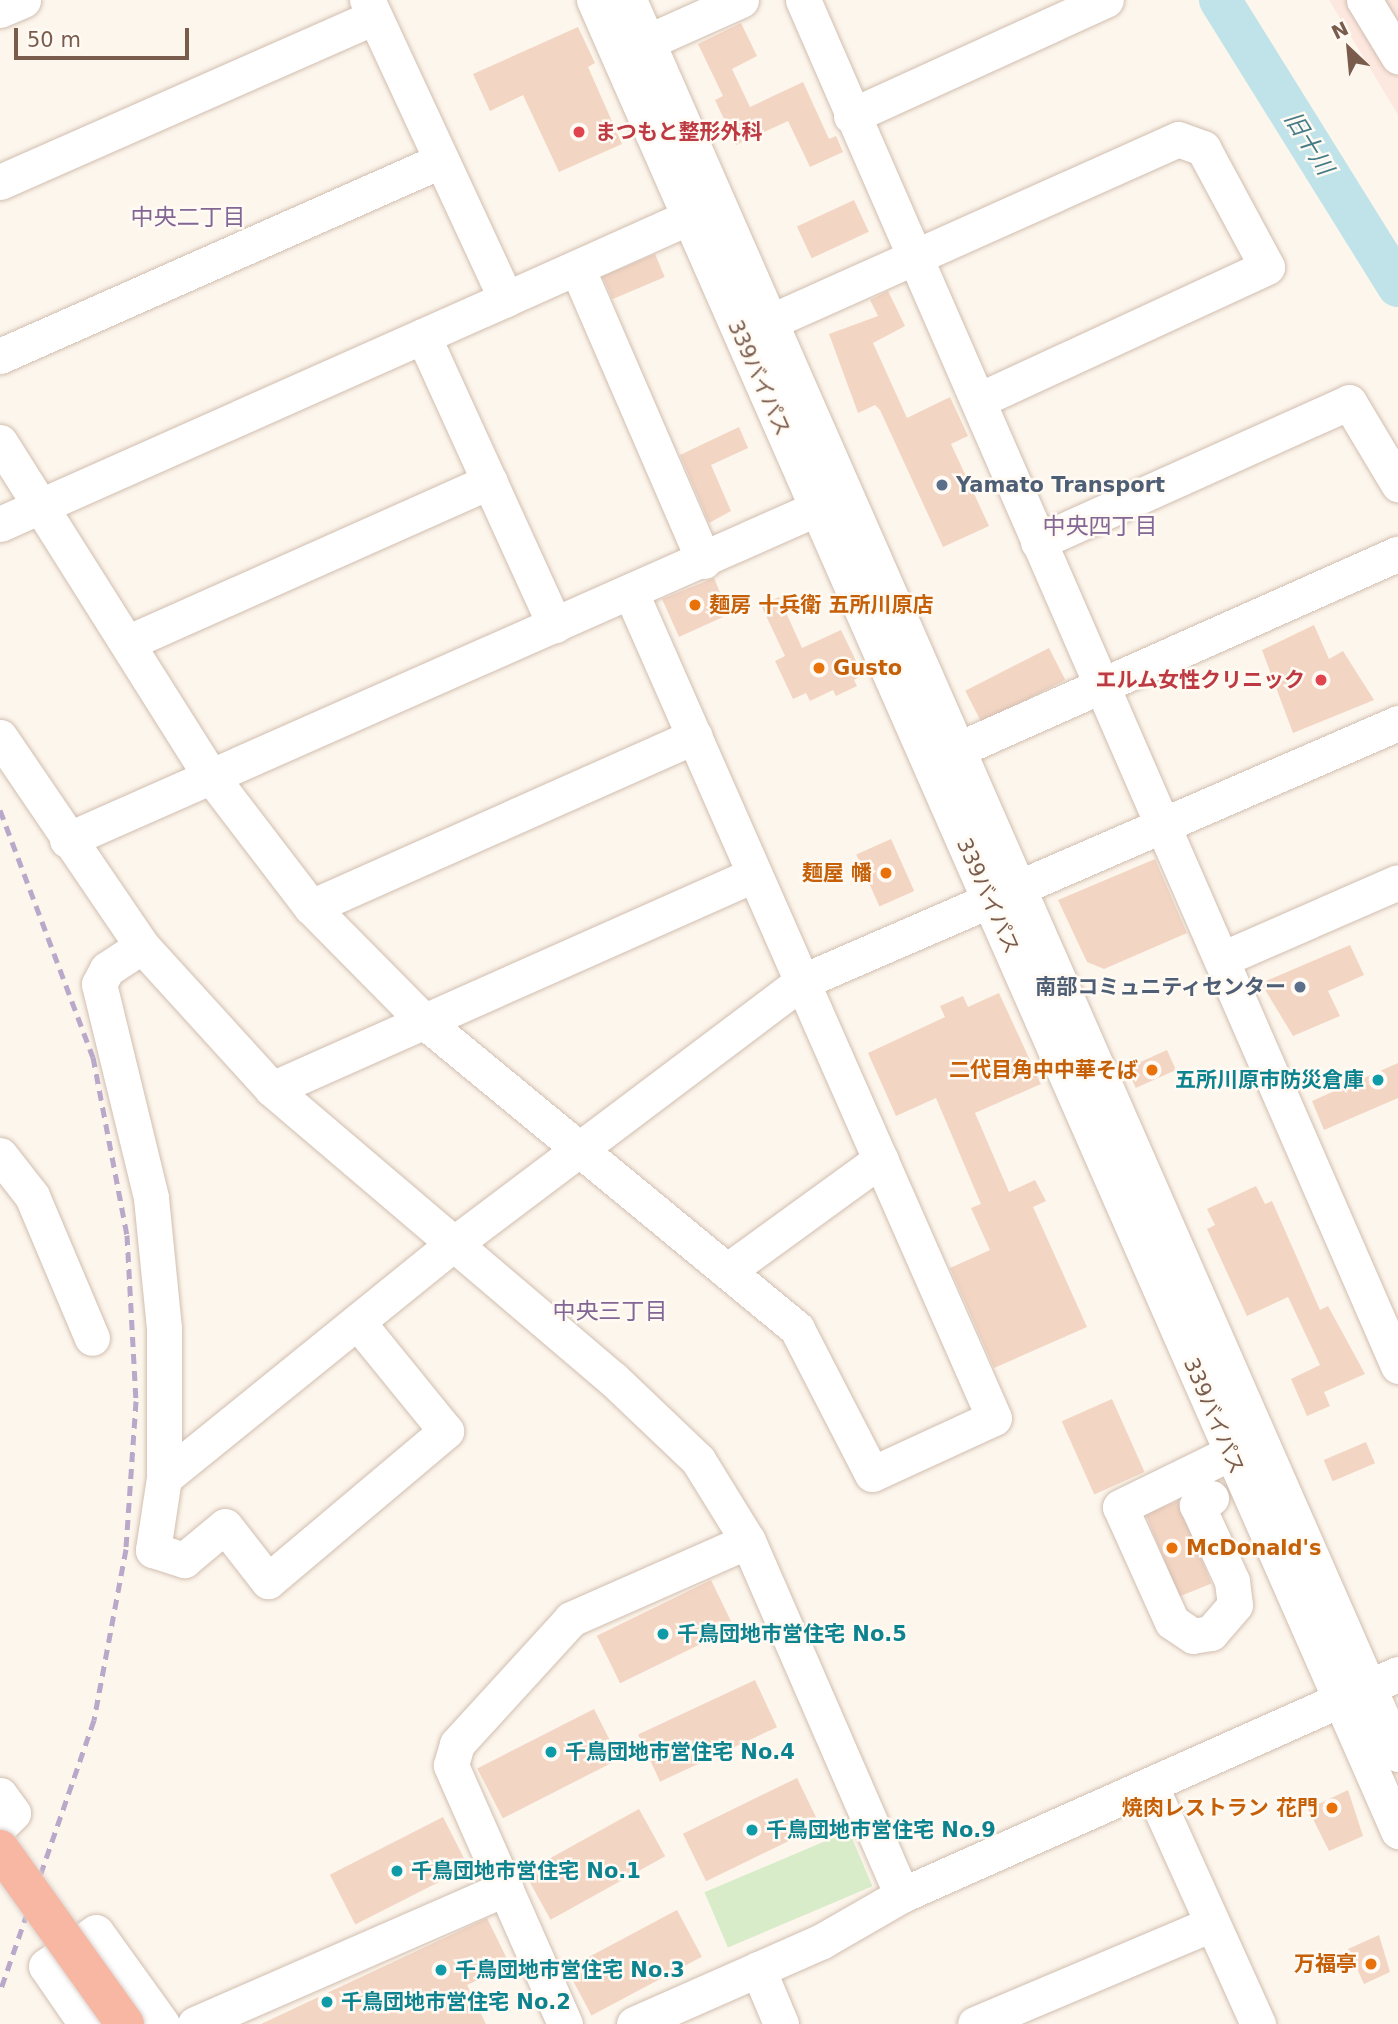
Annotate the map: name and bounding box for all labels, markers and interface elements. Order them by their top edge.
scale bar [18,14,192,58]
north arrow [1314,14,1384,84]
text: N [1328,17,1352,43]
text: 50 m [27,28,81,52]
water label: 旧十川 [1279,106,1339,180]
place label: まつもと整形外科 [595,119,763,145]
marker: まつもと整形外科 [569,122,589,142]
district label: 中央二丁目 [131,203,245,231]
street label: 339バイパス [722,316,796,440]
place label: Yamato Transport [956,472,1165,498]
marker: Yamato Transport [934,477,950,493]
district label: 中央四丁目 [1043,512,1157,540]
place label: 麺房 十兵衛 五所川原店 [709,592,934,618]
marker: 麺房 十兵衛 五所川原店 [687,597,703,613]
place label: Gusto [833,655,902,681]
marker: Gusto [811,660,827,676]
place label: エルム女性クリニック [1095,667,1305,693]
marker: エルム女性クリニック [1311,670,1331,690]
street label: 339バイパス [951,834,1025,958]
place label: 麺屋 幡 [802,860,872,886]
marker: 麺屋 幡 [878,865,894,881]
place label: 南部コミュニティセンター [1034,974,1286,1000]
marker: 南部コミュニティセンター [1292,979,1308,995]
place label: 二代目角中中華そば [949,1057,1138,1083]
marker: 二代目角中中華そば [1144,1062,1160,1078]
place label: 五所川原市防災倉庫 [1175,1067,1364,1093]
marker: 五所川原市防災倉庫 [1370,1072,1386,1088]
district label: 中央三丁目 [553,1297,667,1325]
street label: 339バイパス [1178,1354,1250,1478]
place label: McDonald's [1186,1535,1321,1561]
marker: McDonald's [1164,1540,1180,1556]
place label: 千鳥団地市営住宅 No.5 [677,1621,907,1647]
marker: 千鳥団地市営住宅 No.5 [655,1626,671,1642]
place label: 千鳥団地市営住宅 No.4 [565,1739,795,1765]
marker: 千鳥団地市営住宅 No.4 [543,1744,559,1760]
place label: 焼肉レストラン 花門 [1122,1795,1318,1821]
marker: 焼肉レストラン 花門 [1324,1800,1340,1816]
place label: 千鳥団地市営住宅 No.9 [766,1817,996,1843]
marker: 千鳥団地市営住宅 No.9 [744,1822,760,1838]
place label: 千鳥団地市営住宅 No.1 [411,1858,641,1884]
marker: 千鳥団地市営住宅 No.1 [389,1863,405,1879]
place label: 万福亭 [1294,1951,1357,1977]
marker: 万福亭 [1363,1956,1379,1972]
place label: 千鳥団地市営住宅 No.3 [455,1957,685,1983]
marker: 千鳥団地市営住宅 No.3 [433,1962,449,1978]
place label: 千鳥団地市営住宅 No.2 [341,1989,571,2015]
marker: 千鳥団地市営住宅 No.2 [319,1994,335,2010]

